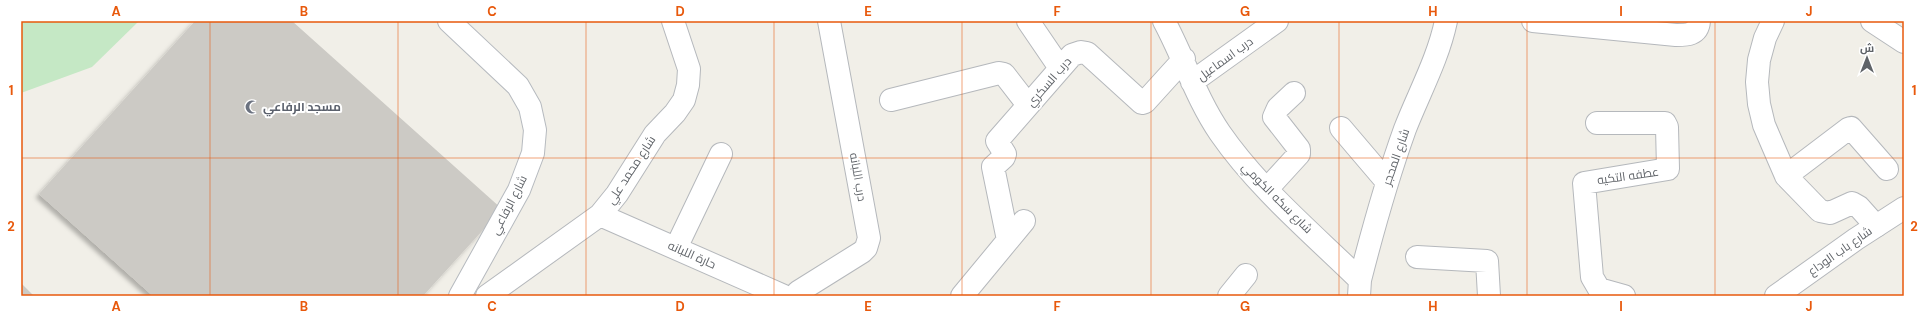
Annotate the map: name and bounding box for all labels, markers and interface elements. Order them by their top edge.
text: A [111,3,121,20]
text: B [300,3,308,20]
text: C [487,3,497,20]
text: D [675,3,685,20]
text: E [864,3,872,20]
text: F [1053,3,1061,20]
text: G [1240,3,1250,20]
text: H [1428,3,1438,20]
text: I [1619,3,1623,20]
text: J [1805,3,1813,20]
street label: درب اسماعيل [1194,33,1256,85]
north arrow [1847,38,1887,78]
text: ش [1860,41,1874,55]
street label: درب السكري [1023,54,1077,111]
text: 1 [9,82,13,99]
text: 1 [1912,82,1916,99]
mosque icon: مسجد الرفاعي [244,99,260,115]
place label: مسجد الرفاعي [263,99,341,117]
street label: شارع المحجر [1378,126,1413,189]
street label: شارع محمد علي [603,133,661,209]
street label: درب اللبانه [846,151,870,203]
street label: شارع سكه الكومي [1237,159,1316,238]
street label: عطفه التكيه [1596,164,1660,188]
street label: شارع الرفاعي [487,172,533,239]
text: 2 [7,218,15,235]
text: 2 [1910,218,1918,235]
street label: شارع باب الوداع [1805,223,1875,279]
street label: حارة اللبانه [665,237,719,273]
text: A [111,298,121,315]
text: B [300,298,308,315]
text: C [487,298,497,315]
text: D [675,298,685,315]
text: E [864,298,872,315]
text: F [1053,298,1061,315]
text: G [1240,298,1250,315]
text: H [1428,298,1438,315]
text: I [1619,298,1623,315]
text: J [1805,298,1813,315]

